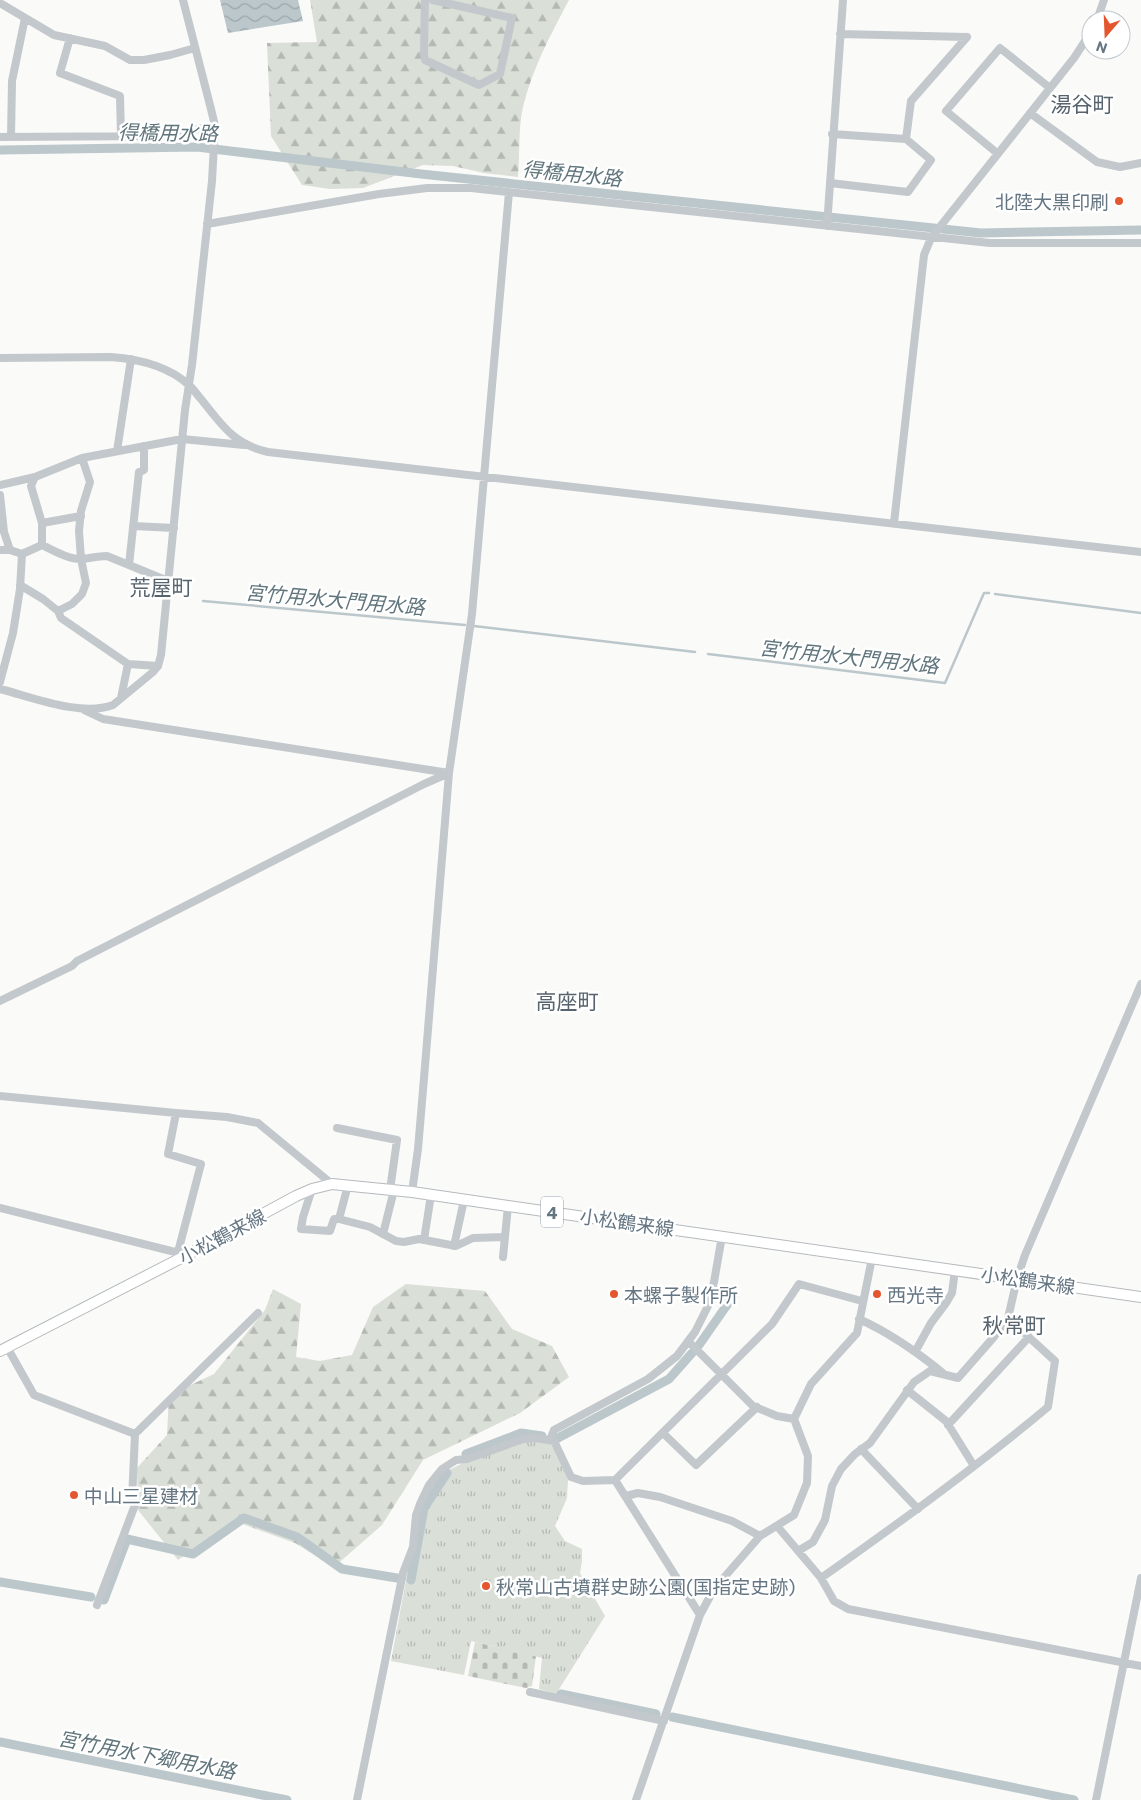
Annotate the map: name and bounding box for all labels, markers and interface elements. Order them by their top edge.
north arrow [1081,10,1131,60]
text: N [1094,38,1109,58]
district label: 湯谷町 [1051,91,1114,116]
water label: 得橋用水路 [118,119,220,145]
water label: 得橋用水路 [521,156,625,190]
place label: 北陸大黒印刷 [995,190,1109,213]
marker: 北陸大黒印刷 [1113,195,1125,207]
district label: 荒屋町 [130,574,193,599]
water label: 宮竹用水大門用水路 [244,579,428,619]
water label: 宮竹用水大門用水路 [758,635,942,678]
district label: 高座町 [536,988,599,1013]
road number: 4 [541,1196,563,1228]
street label: 小松鶴来線 [175,1204,269,1268]
street label: 小松鶴来線 [578,1204,676,1240]
street label: 小松鶴来線 [979,1262,1077,1298]
place label: 本螺子製作所 [624,1283,738,1306]
place label: 西光寺 [887,1283,944,1306]
marker: 本螺子製作所 [608,1288,620,1300]
marker: 西光寺 [871,1288,883,1300]
district label: 秋常町 [983,1312,1046,1337]
place label: 中山三星建材 [84,1484,198,1507]
marker: 中山三星建材 [68,1489,80,1501]
place label: 秋常山古墳群史跡公園(国指定史跡) [496,1575,796,1598]
marker: 秋常山古墳群史跡公園(国指定史跡) [480,1580,492,1592]
water label: 宮竹用水下郷用水路 [56,1725,240,1783]

